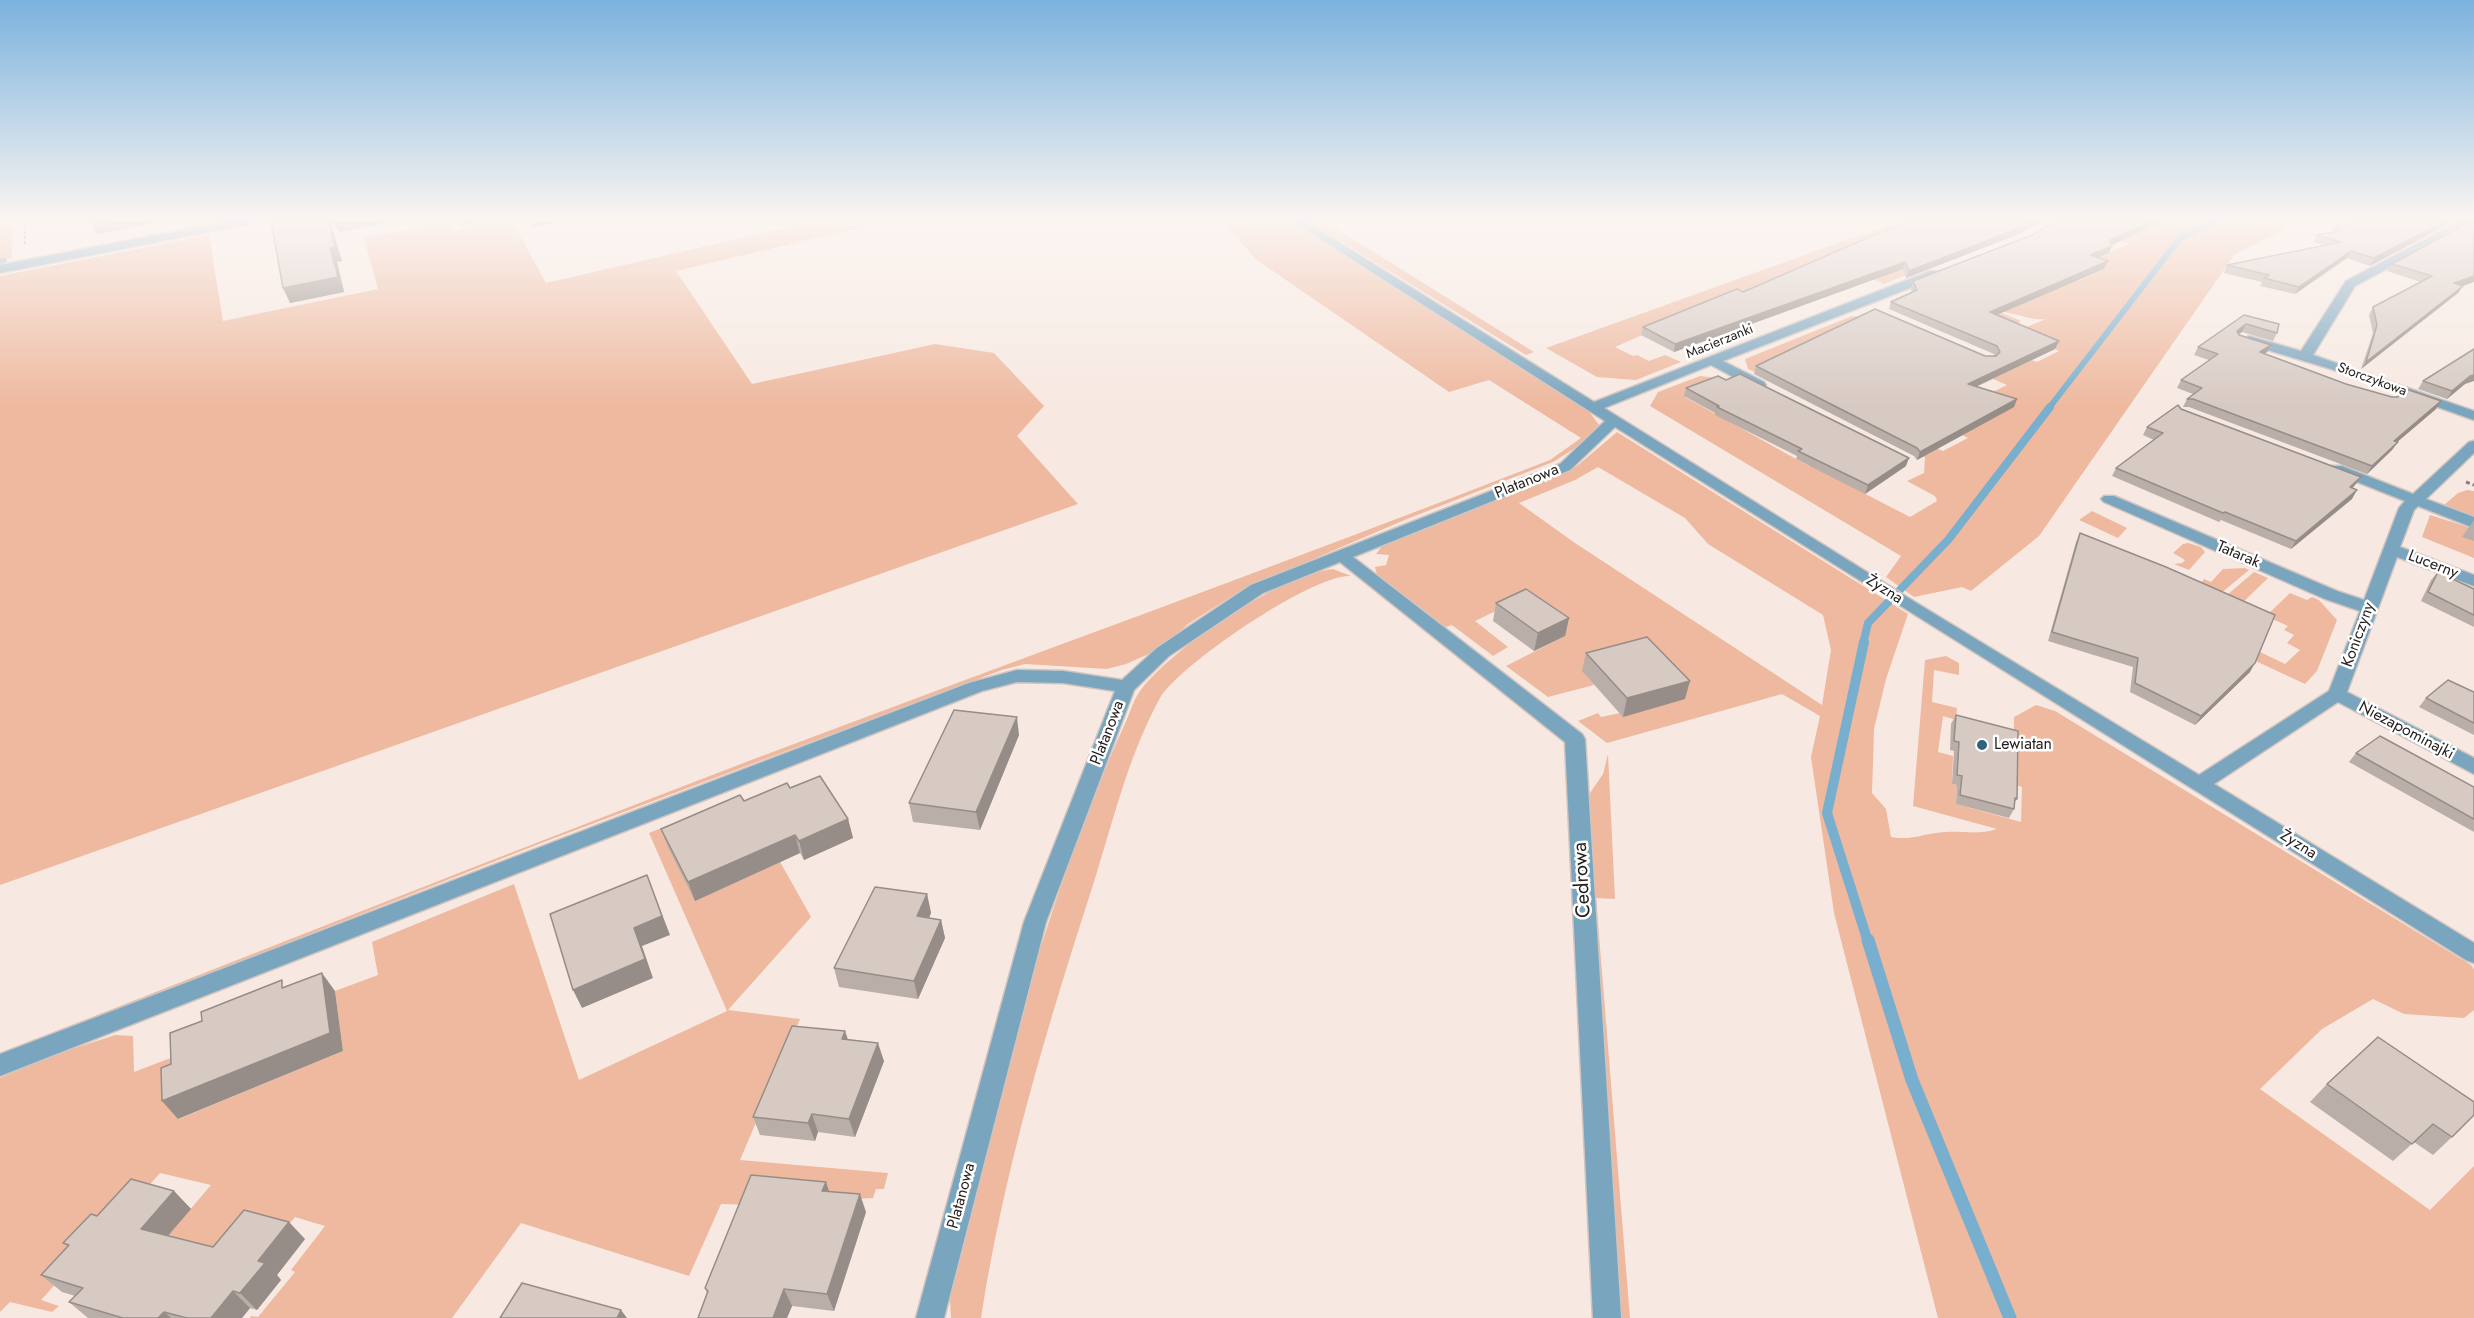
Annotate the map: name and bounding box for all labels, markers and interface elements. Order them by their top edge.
street label: Macierzanki [1684,321,1756,363]
street label: Storczykowa [2335,360,2409,400]
street label: Platanowa [1492,461,1562,503]
street label: Tatarak [2213,537,2263,573]
street label: Lucerny [2405,547,2461,583]
street label: Żyzna [1862,571,1906,609]
street label: Koniczyny [2338,600,2380,670]
street label: Platanowa [1087,698,1129,768]
street label: Niezapominajki [2355,698,2457,764]
place label: Lewiatan [1994,735,2052,755]
marker: Lewiatan [1975,738,1989,752]
street label: Żyzna [2276,826,2320,864]
street label: Cedrowa [1569,842,1597,918]
street label: Platanowa [944,1161,980,1231]

